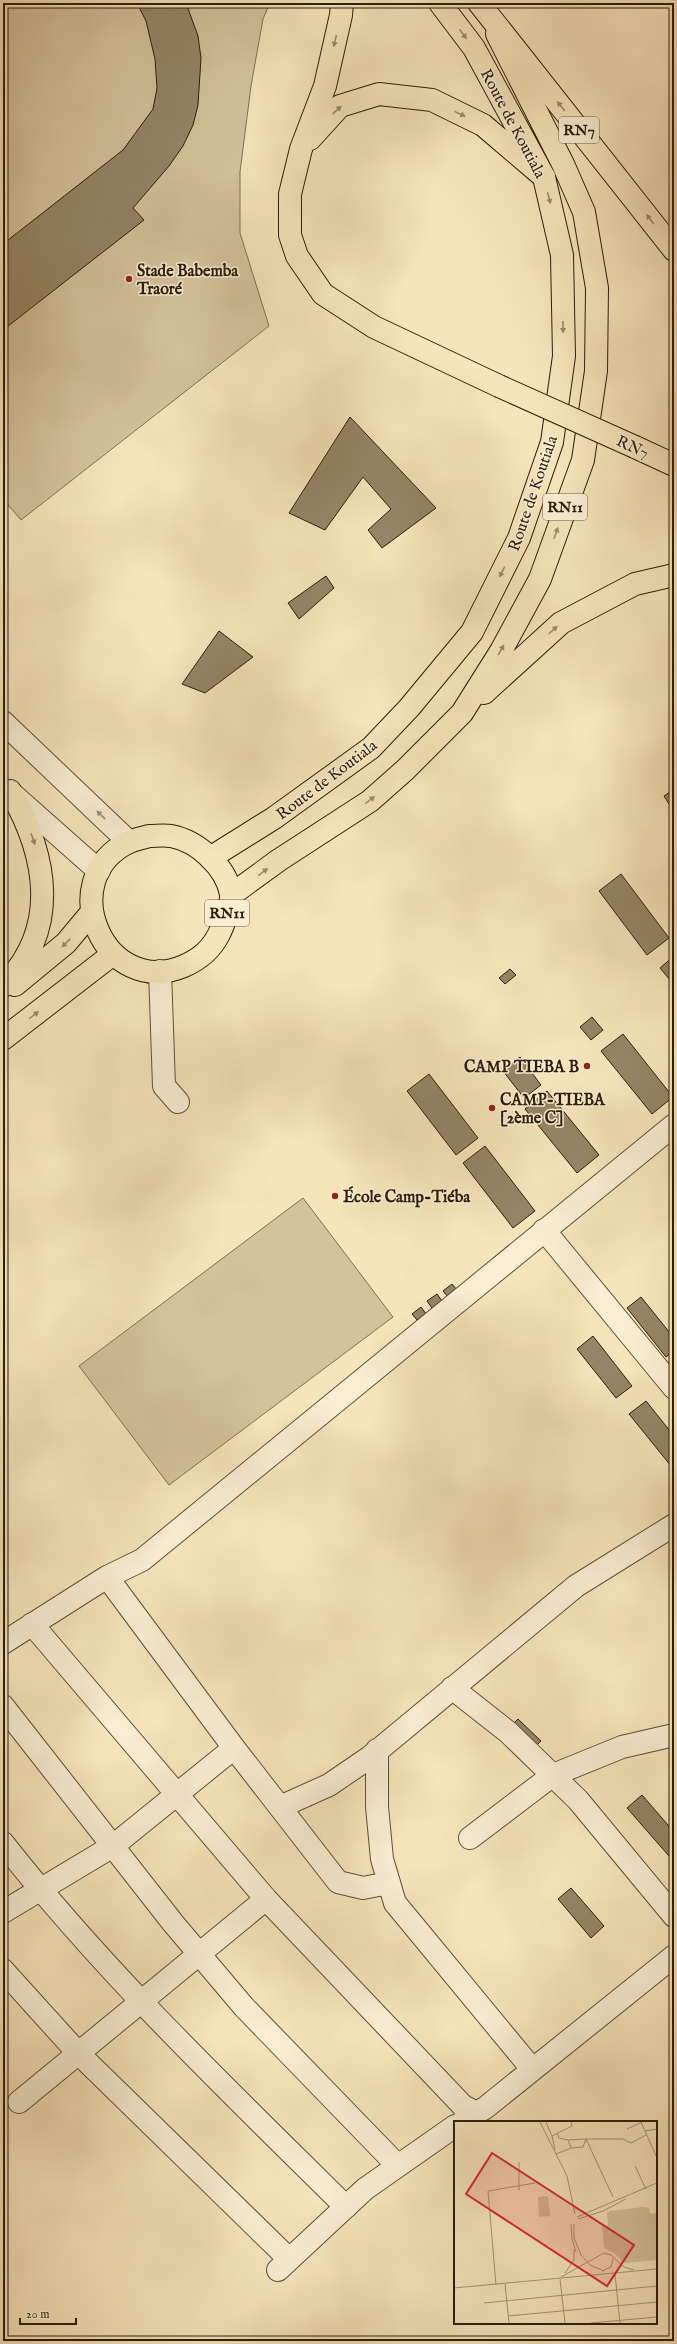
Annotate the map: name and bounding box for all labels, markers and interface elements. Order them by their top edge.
one-way arrow [459,29,467,39]
one-way arrow [332,35,338,48]
street label: Route de Koutiala [475,66,550,182]
one-way arrow [556,101,565,112]
one-way arrow [332,105,342,115]
one-way arrow [454,111,466,117]
road number: RN7 [559,117,599,143]
one-way arrow [547,192,553,204]
one-way arrow [646,214,654,225]
place label: Stade Babemba Traoré [136,262,239,300]
marker: Stade Babemba Traoré [124,274,134,284]
one-way arrow [560,321,567,333]
street label: RN7 [613,432,652,464]
street label: Route de Koutiala [505,433,563,554]
road number: RN11 [543,494,587,520]
one-way arrow [553,527,559,539]
one-way arrow [499,566,505,578]
one-way arrow [548,625,558,635]
one-way arrow [498,644,505,656]
street label: Route de Koutiala [273,736,382,825]
one-way arrow [365,796,376,804]
one-way arrow [96,810,106,820]
one-way arrow [30,833,36,845]
one-way arrow [257,868,268,876]
road number: RN11 [205,900,249,926]
one-way arrow [61,938,71,947]
one-way arrow [28,1011,39,1019]
place label: CAMP TIEBA B [464,1058,579,1078]
marker: CAMP TIEBA B [582,1061,592,1071]
place label: CAMP-TIEBA [2ème C] [500,1091,606,1129]
marker: CAMP-TIEBA [2ème C] [487,1103,497,1113]
place label: École Camp-Tiéba [343,1186,471,1208]
marker: École Camp-Tiéba [330,1191,340,1201]
inset map [454,2121,657,2324]
scale bar [20,2300,76,2326]
text: 20 m [26,2307,49,2322]

